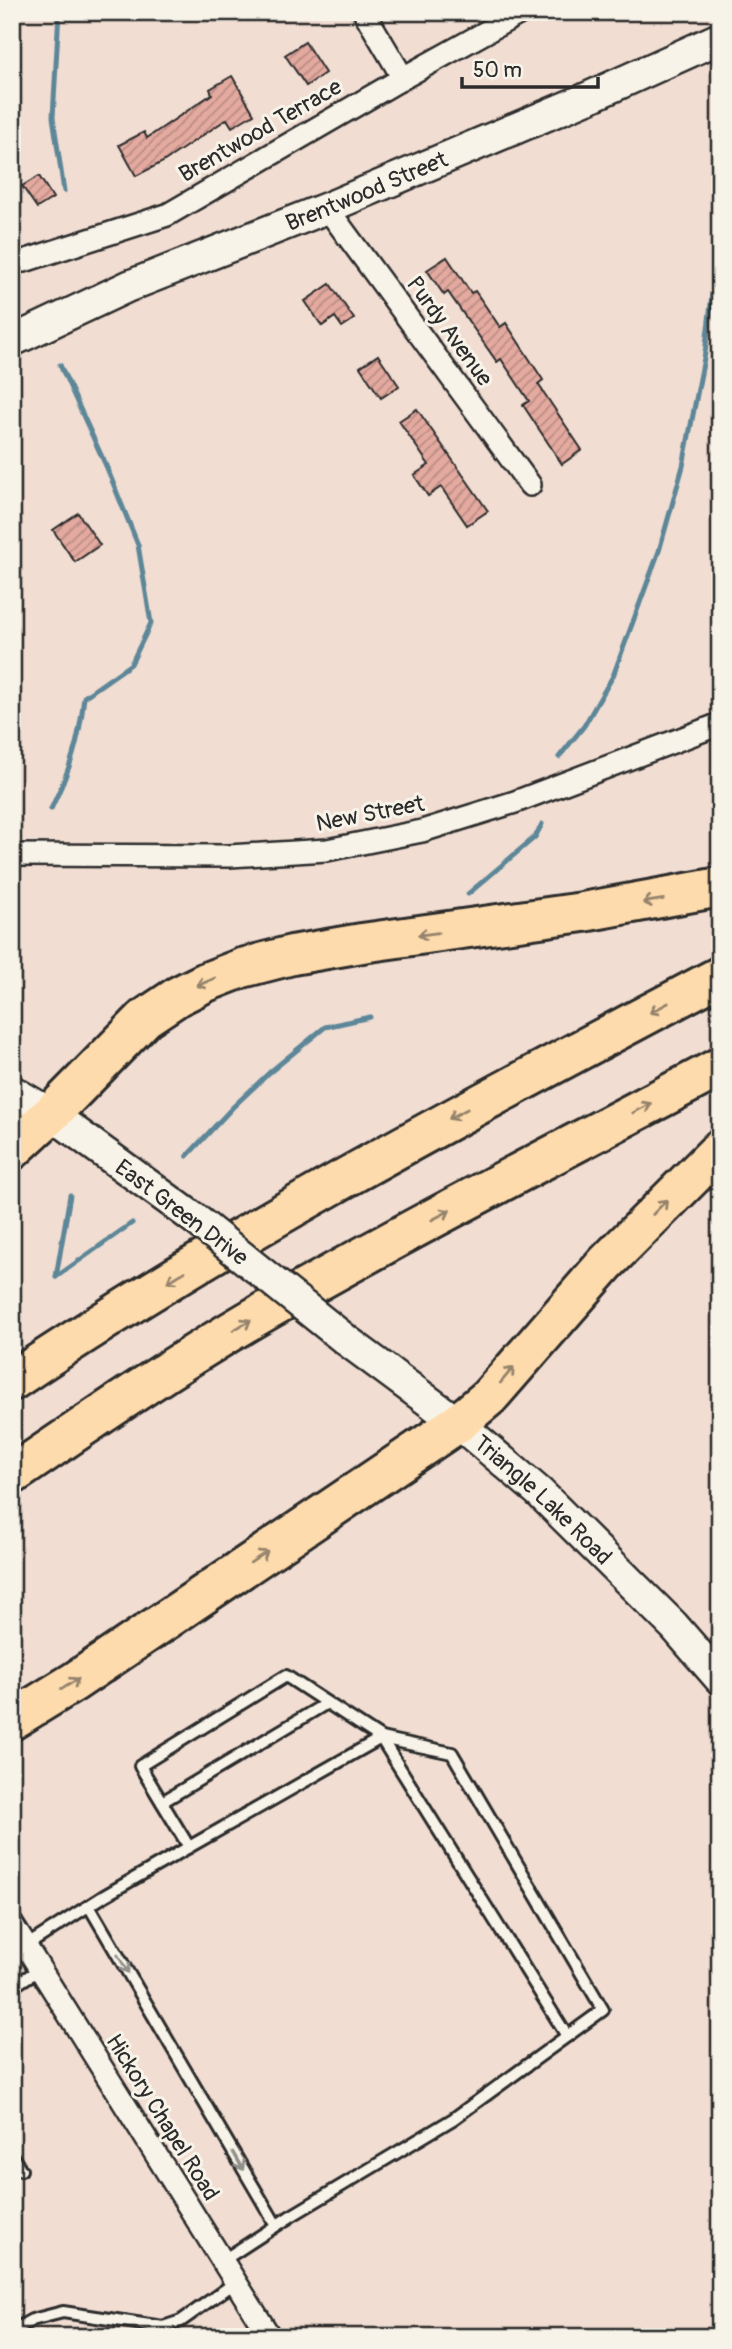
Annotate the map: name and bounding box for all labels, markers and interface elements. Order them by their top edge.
scale bar [462,46,599,90]
text: 50 m [473,57,522,84]
street label: Brentwood Terrace [174,72,347,189]
street label: Brentwood Street [281,145,453,238]
street label: Purdy Avenue [400,271,500,392]
street label: New Street [313,789,427,838]
one-way arrow [642,895,665,908]
one-way arrow [417,927,440,940]
one-way arrow [196,976,217,989]
one-way arrow [650,1001,670,1015]
one-way arrow [631,1101,652,1114]
one-way arrow [448,1108,469,1122]
street label: East Green Drive [109,1153,255,1272]
one-way arrow [652,1199,669,1216]
one-way arrow [431,1208,451,1222]
one-way arrow [167,1270,187,1284]
one-way arrow [232,1318,252,1332]
one-way arrow [499,1367,515,1385]
street label: Triangle Lake Road [468,1429,618,1571]
one-way arrow [249,1550,268,1565]
one-way arrow [60,1677,80,1691]
one-way arrow [117,1954,131,1974]
street label: Hickory Chapel Road [100,2028,226,2206]
one-way arrow [232,2150,246,2170]

